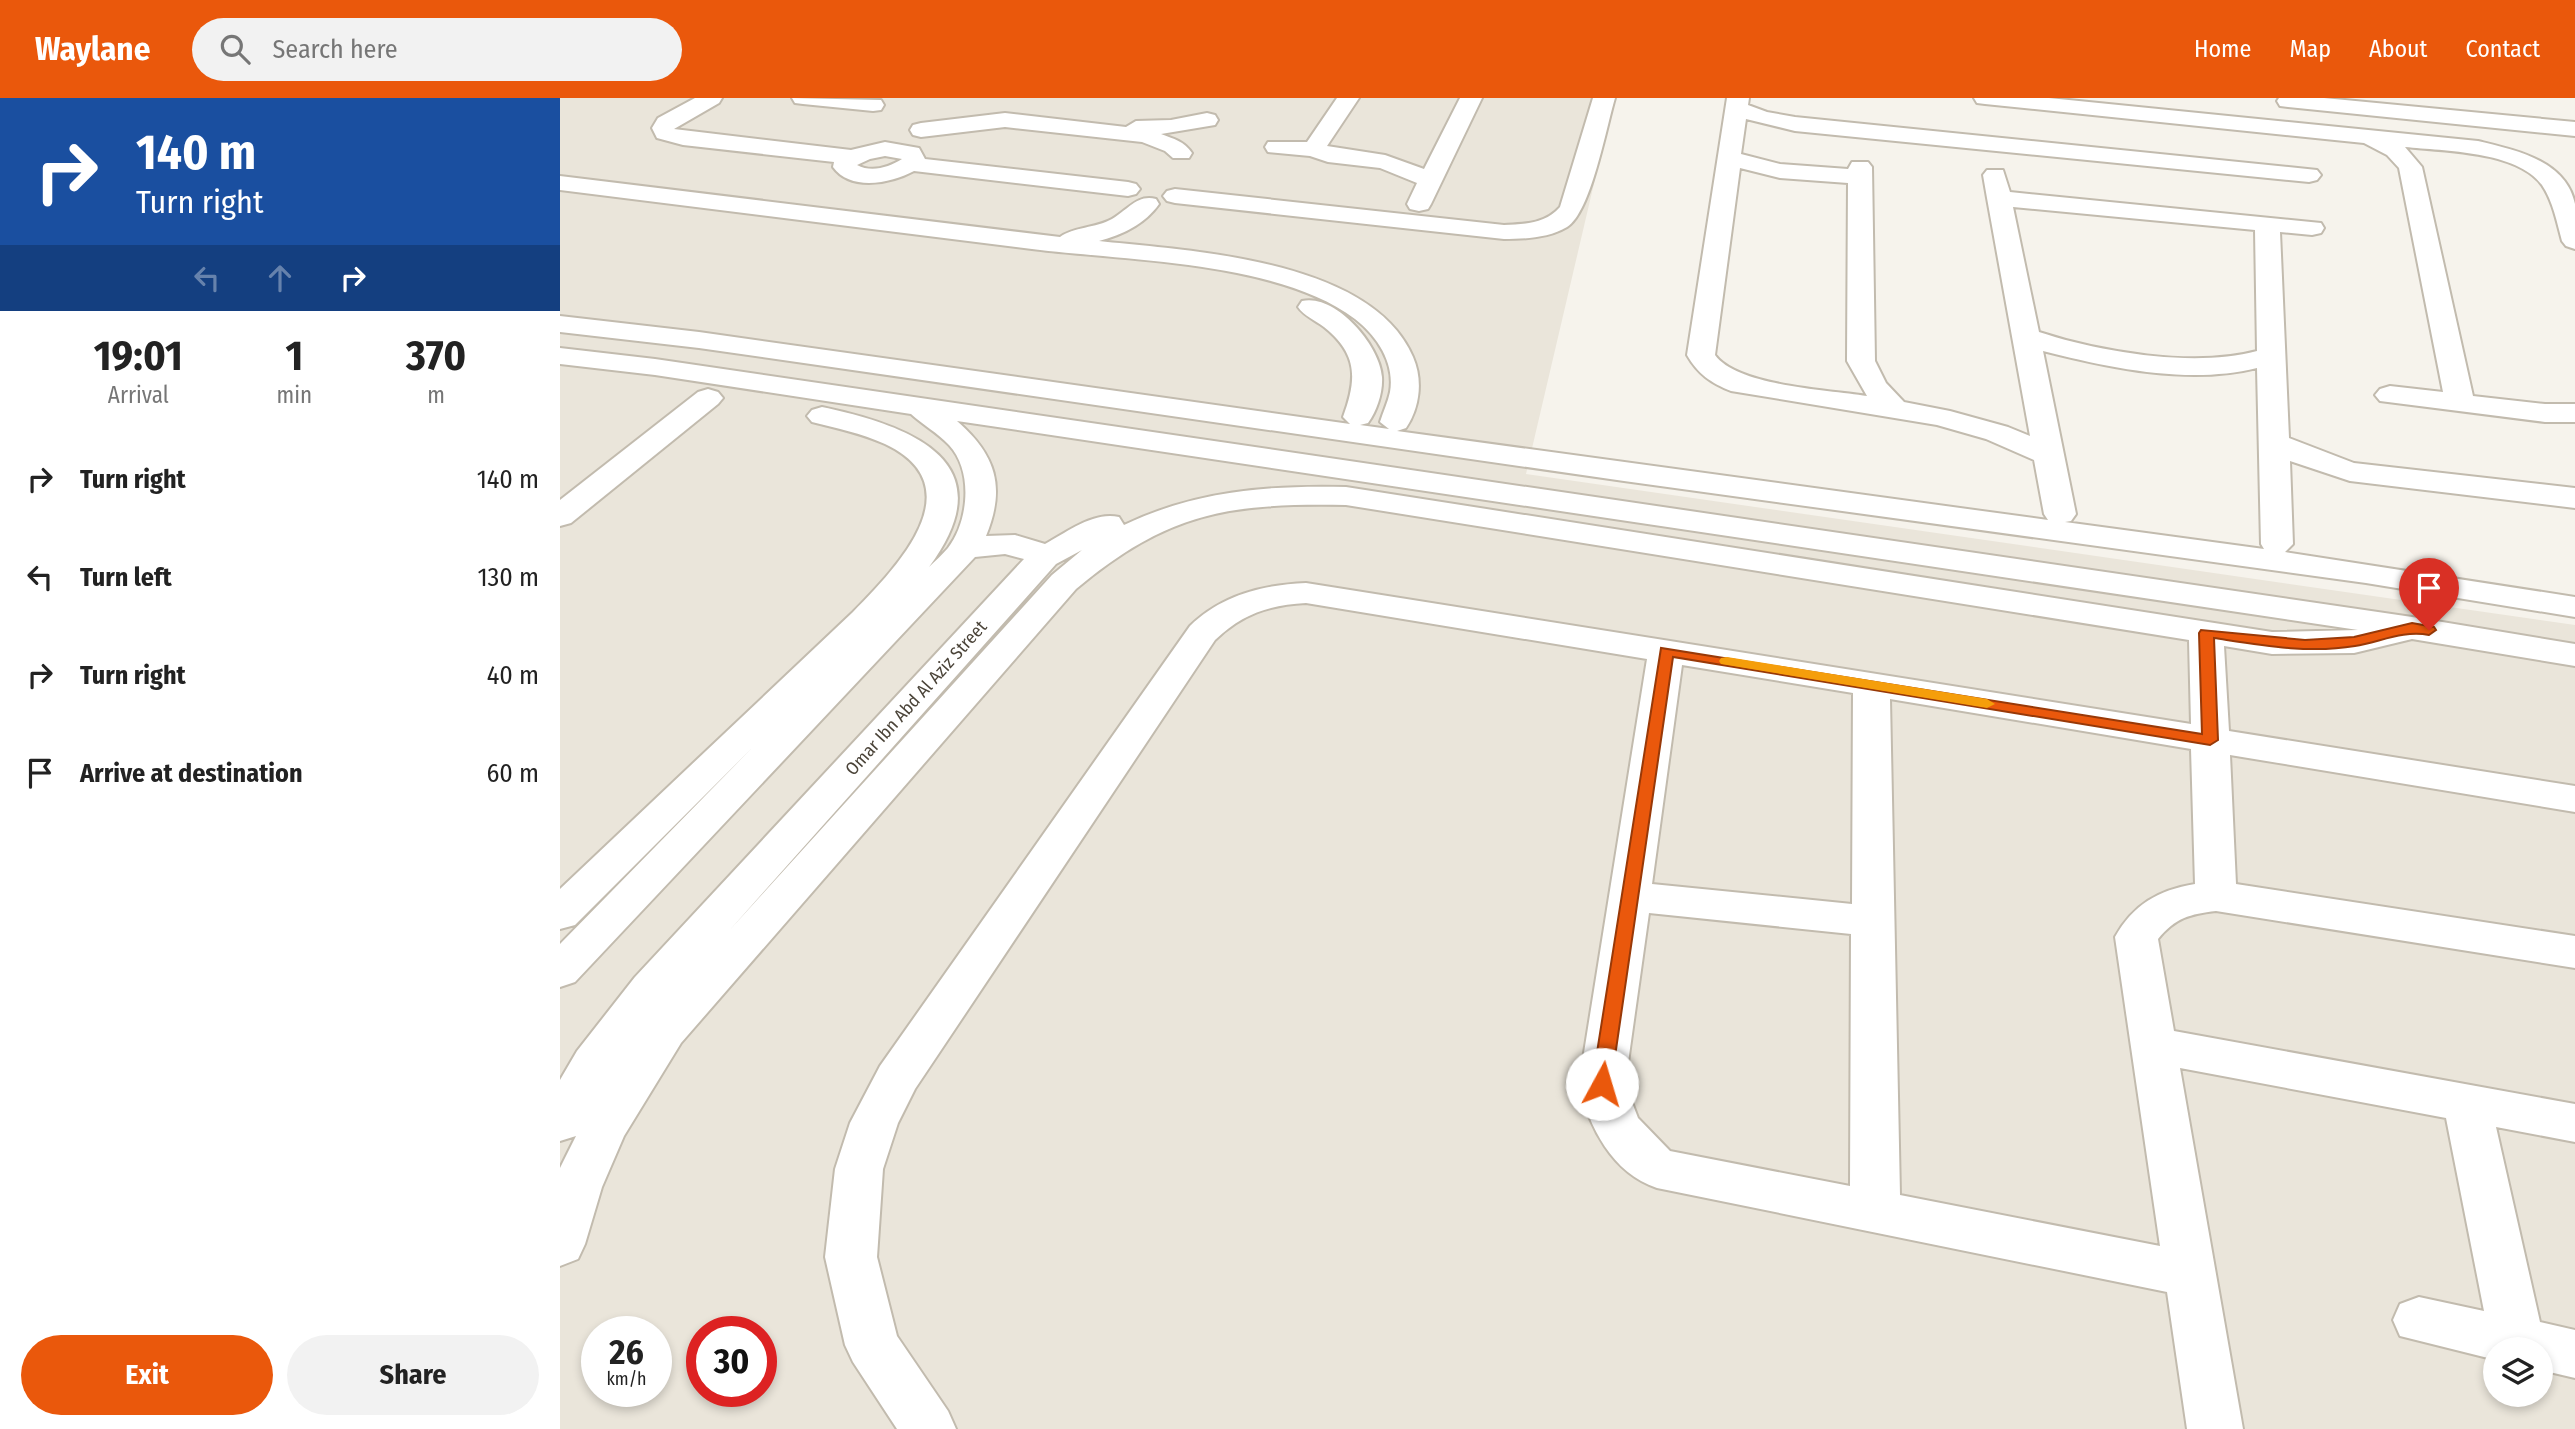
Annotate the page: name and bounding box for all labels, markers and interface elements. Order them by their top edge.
search box [192,18,682,81]
text: Waylane [35,29,150,69]
icon: search [216,30,254,68]
text: Search here [272,34,398,65]
text: Home [2194,35,2251,63]
text: Map [2289,35,2331,63]
text: About [2369,35,2427,63]
text: Contact [2465,35,2540,63]
text: 140 m [136,123,256,182]
icon: right [21,126,112,217]
text: Turn right [136,183,263,221]
icon: left [188,259,226,297]
icon: ahead [261,259,299,297]
icon: right [334,259,372,297]
text: 19:01 [94,331,183,381]
text: 1 [285,331,303,381]
text: 370 [406,331,466,381]
text: Arrival [108,381,169,409]
text: min [277,381,312,409]
text: m [427,381,445,409]
icon: right [21,460,59,498]
text: Turn right [80,464,186,495]
text: 140 m [477,464,539,495]
icon: left [21,558,59,596]
pin [2399,558,2459,630]
text: Turn left [80,562,172,593]
text: 130 m [477,562,539,593]
icon: arrive [2410,569,2448,607]
street label: Omar Ibn Abd Al Aziz Street [841,616,991,780]
icon: right [21,656,59,694]
text: Turn right [80,660,186,691]
text: 40 m [487,660,539,691]
icon: arrive [21,754,59,792]
text: Arrive at destination [80,758,303,789]
text: 60 m [486,758,539,789]
position arrow [1565,1047,1639,1121]
speed limit sign: 30 [686,1316,777,1407]
text: 26 [609,1331,644,1373]
button: Exit [21,1335,273,1415]
button: Share [287,1335,539,1415]
map controls [2483,1337,2553,1407]
button: layers [2483,1337,2553,1407]
text: km/h [606,1368,647,1390]

